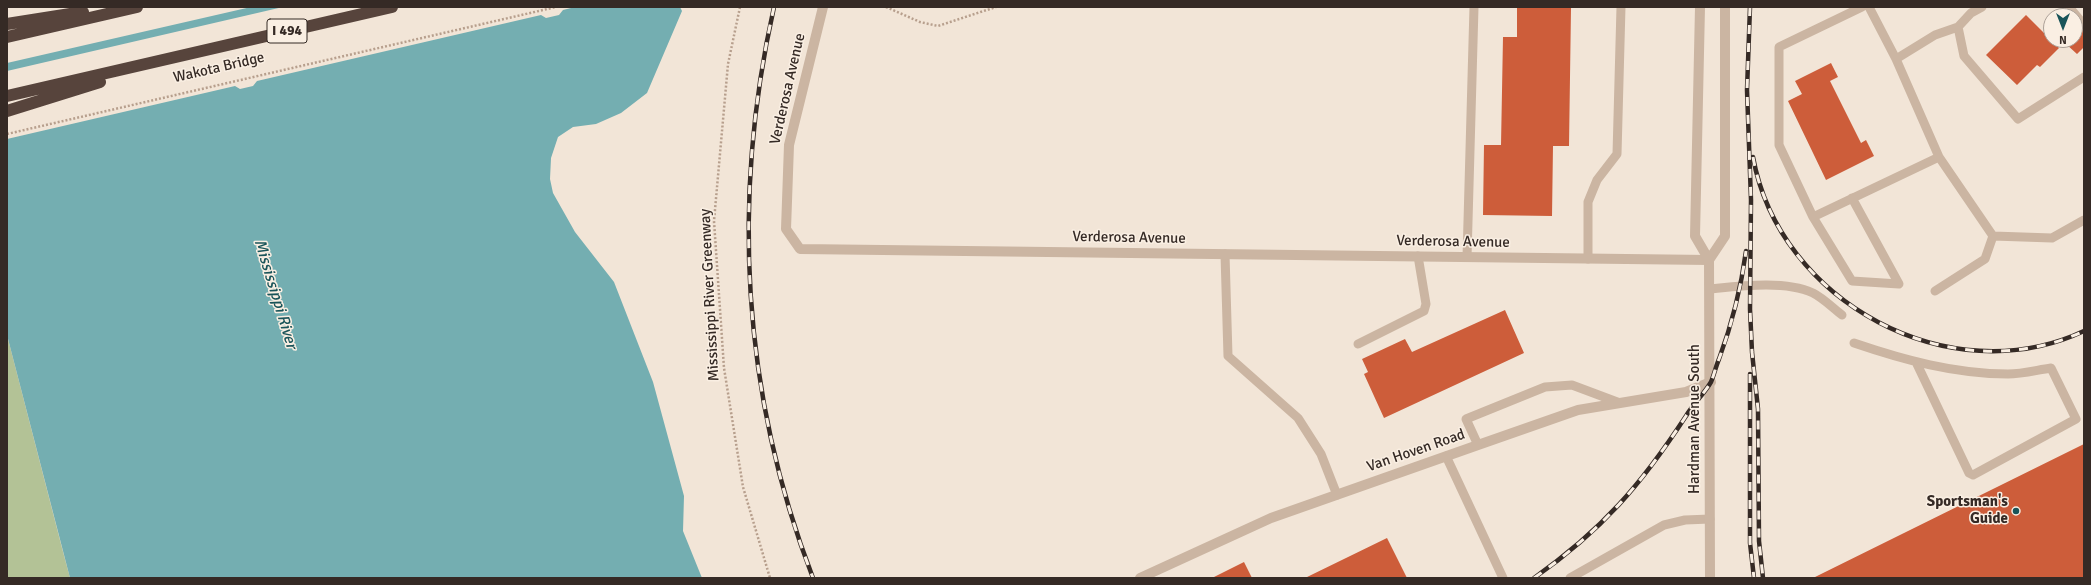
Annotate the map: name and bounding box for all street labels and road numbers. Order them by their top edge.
road number: I 494 [267,19,307,43]
street label: Verderosa Avenue [766,32,810,146]
street label: Wakota Bridge [172,49,266,87]
street label: Mississippi River Greenway [696,208,724,382]
street label: Verderosa Avenue [1072,228,1186,248]
street label: Verderosa Avenue [1396,232,1510,252]
street label: Hardman Avenue South [1686,344,1704,494]
street label: Van Hoven Road [1365,426,1467,476]

